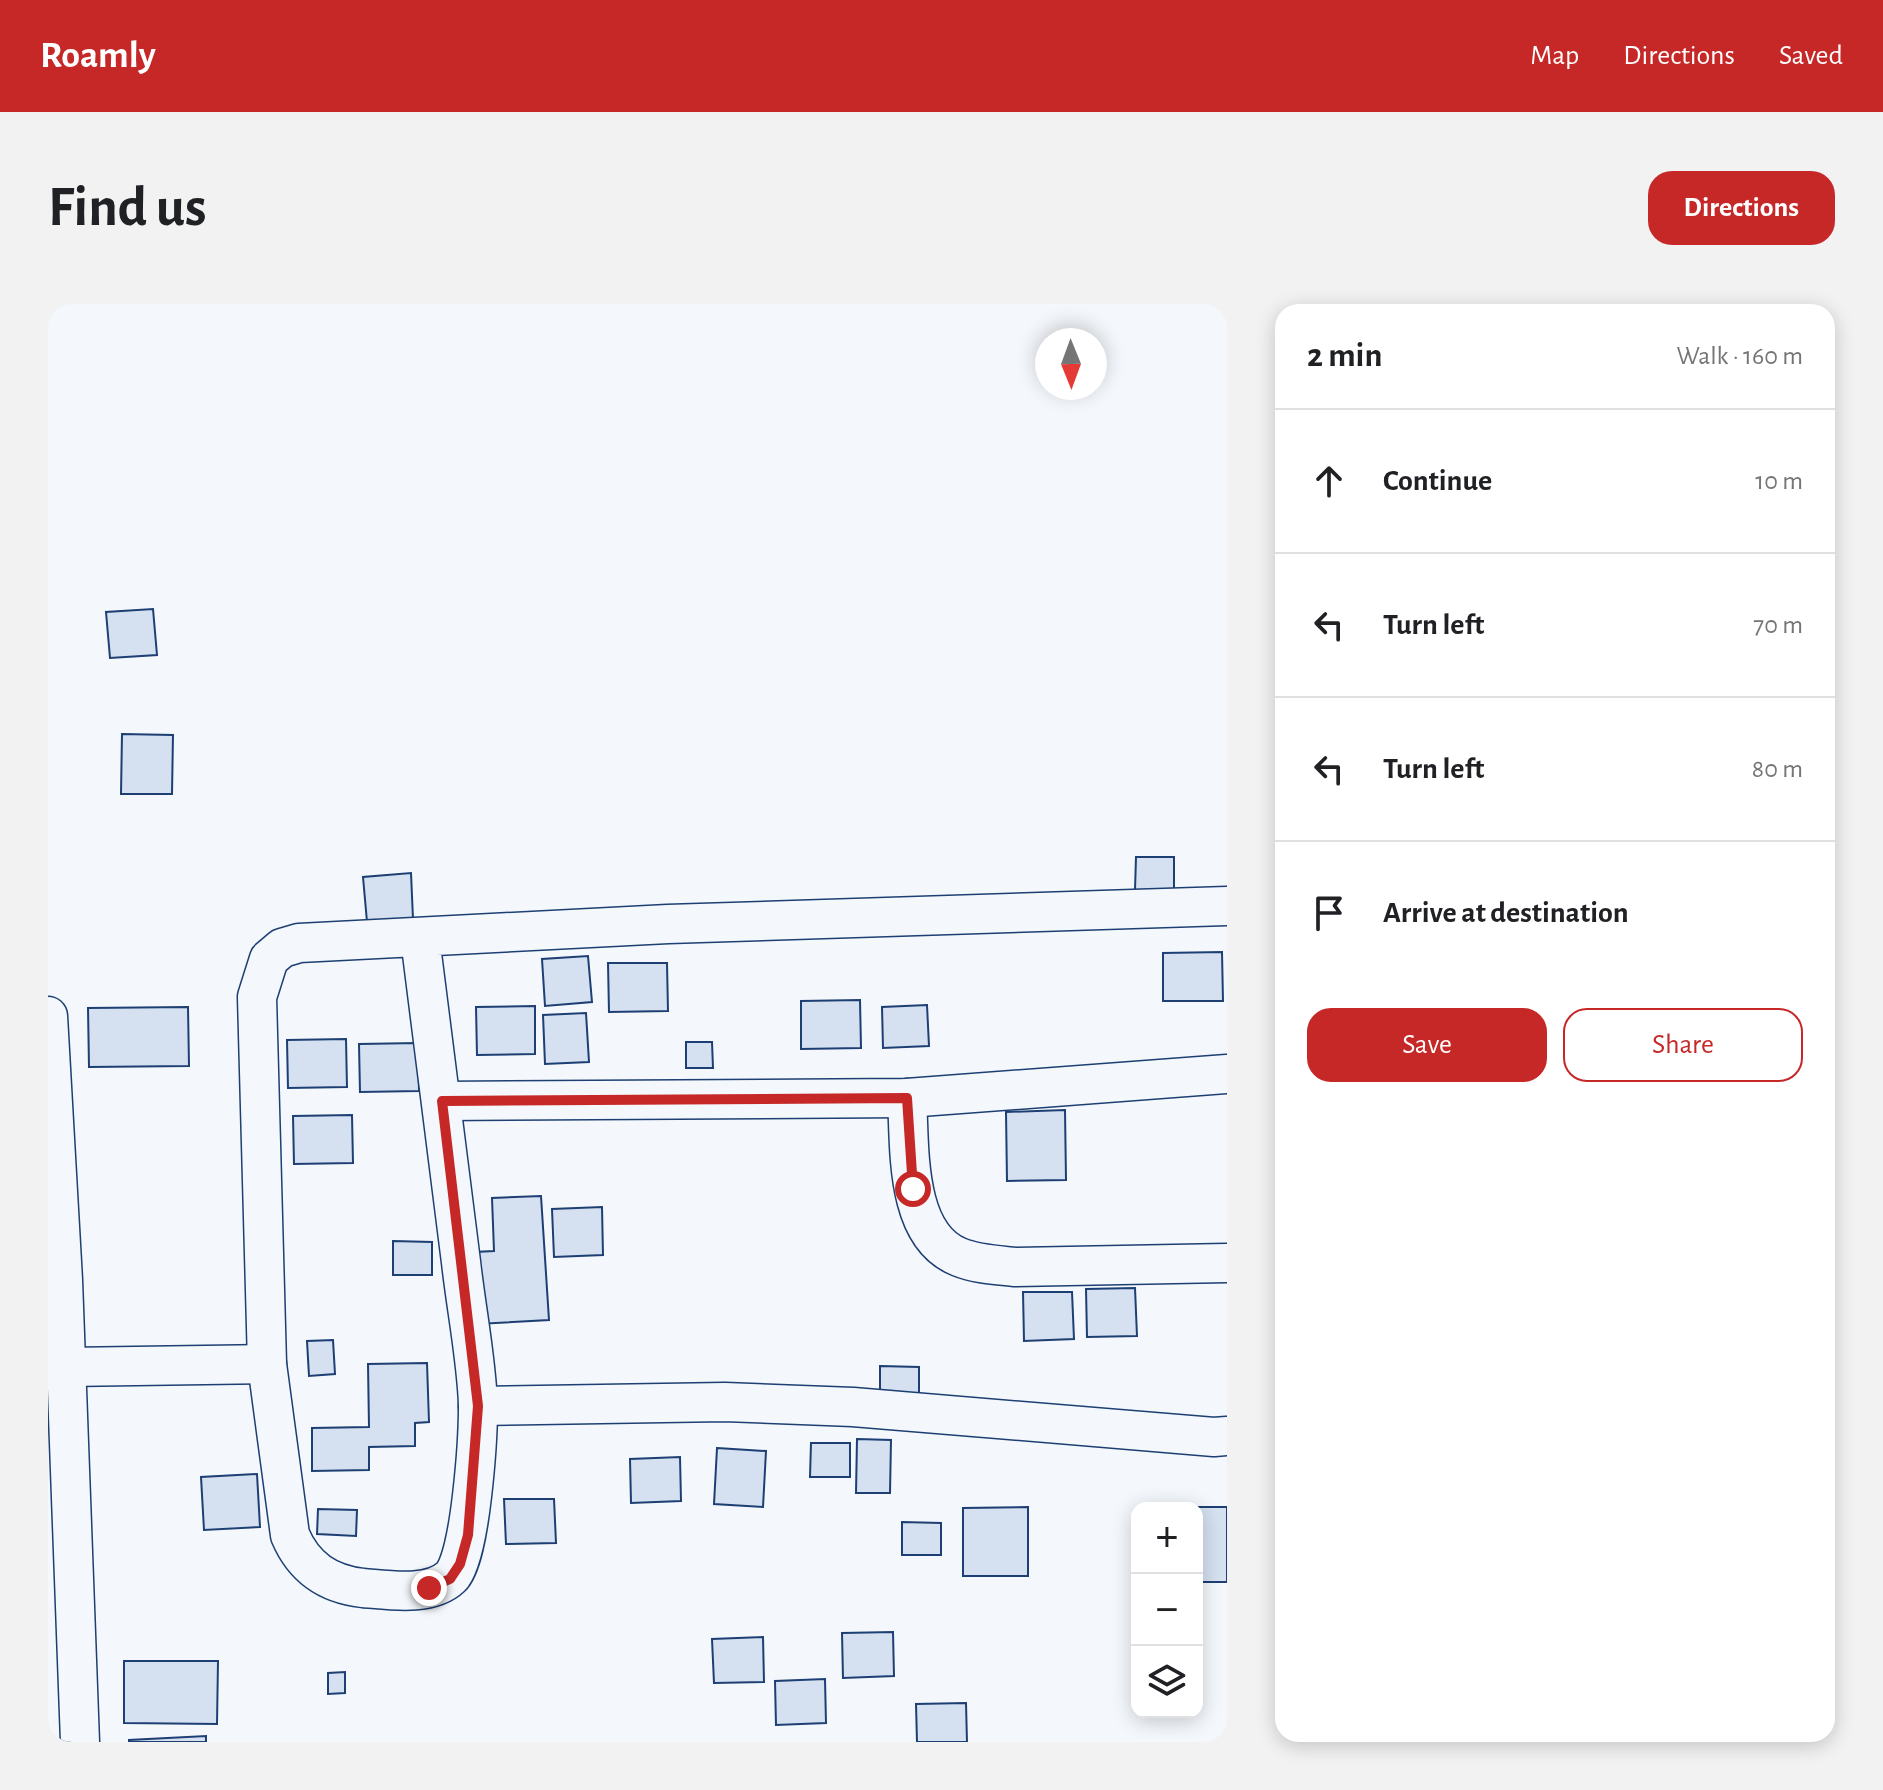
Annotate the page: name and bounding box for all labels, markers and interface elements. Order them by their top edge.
text: Roamly [40,37,156,75]
text: Map [1530,42,1579,70]
text: Directions [1623,42,1735,70]
text: Saved [1779,42,1843,70]
button: Directions [1648,171,1835,245]
text: Find us [48,180,206,236]
north arrow [1035,328,1107,400]
text: 2 min [1307,339,1382,373]
text: Walk · 160 m [1676,343,1803,369]
icon: ahead [1307,459,1351,503]
text: Continue [1383,466,1492,496]
text: 10 m [1755,468,1803,494]
icon: left [1307,603,1351,647]
text: Turn left [1383,610,1484,640]
text: 70 m [1753,612,1803,638]
icon: left [1307,747,1351,791]
text: Turn left [1383,754,1484,784]
text: 80 m [1752,756,1803,782]
icon: arrive [1307,891,1351,935]
text: Arrive at destination [1383,898,1629,928]
button: Save [1307,1008,1547,1082]
button: Share [1563,1008,1803,1082]
route start [895,1171,931,1207]
map controls [1131,1502,1203,1718]
button: + [1131,1502,1203,1574]
route end [411,1570,447,1606]
button: − [1131,1574,1203,1646]
button: layers [1131,1646,1203,1718]

